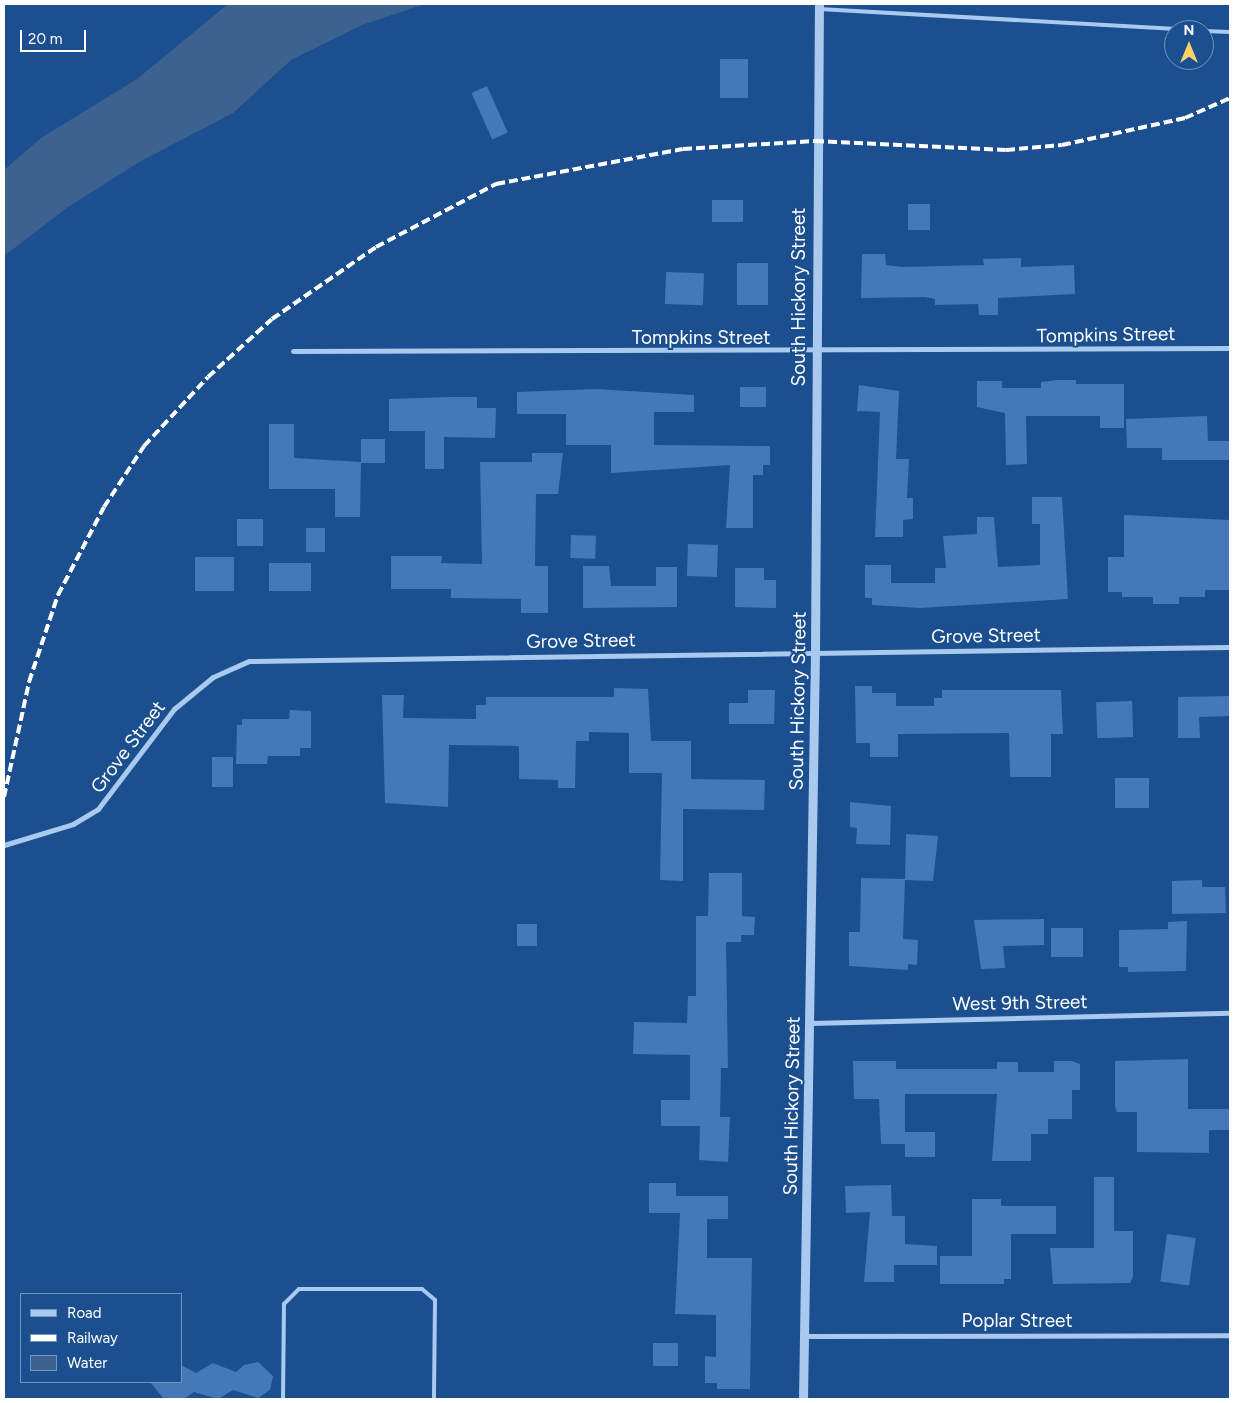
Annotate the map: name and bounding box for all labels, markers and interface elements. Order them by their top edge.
scale bar [22,20,89,52]
north arrow [1164,20,1214,70]
text: N [1184,22,1194,39]
text: 20 m [28,30,62,48]
street label: South Hickory Street [788,207,810,387]
street label: Tompkins Street [1036,322,1176,348]
street label: Tompkins Street [632,327,770,349]
street label: South Hickory Street [785,611,811,791]
street label: Grove Street [931,624,1041,648]
street label: Grove Street [526,629,636,653]
street label: Grove Street [86,696,170,798]
street label: West 9th Street [952,990,1088,1016]
street label: South Hickory Street [779,1016,805,1196]
legend [20,1293,182,1383]
text: Road [67,1304,102,1322]
street label: Poplar Street [961,1310,1073,1332]
text: Railway [67,1329,118,1347]
text: Water [67,1354,107,1372]

